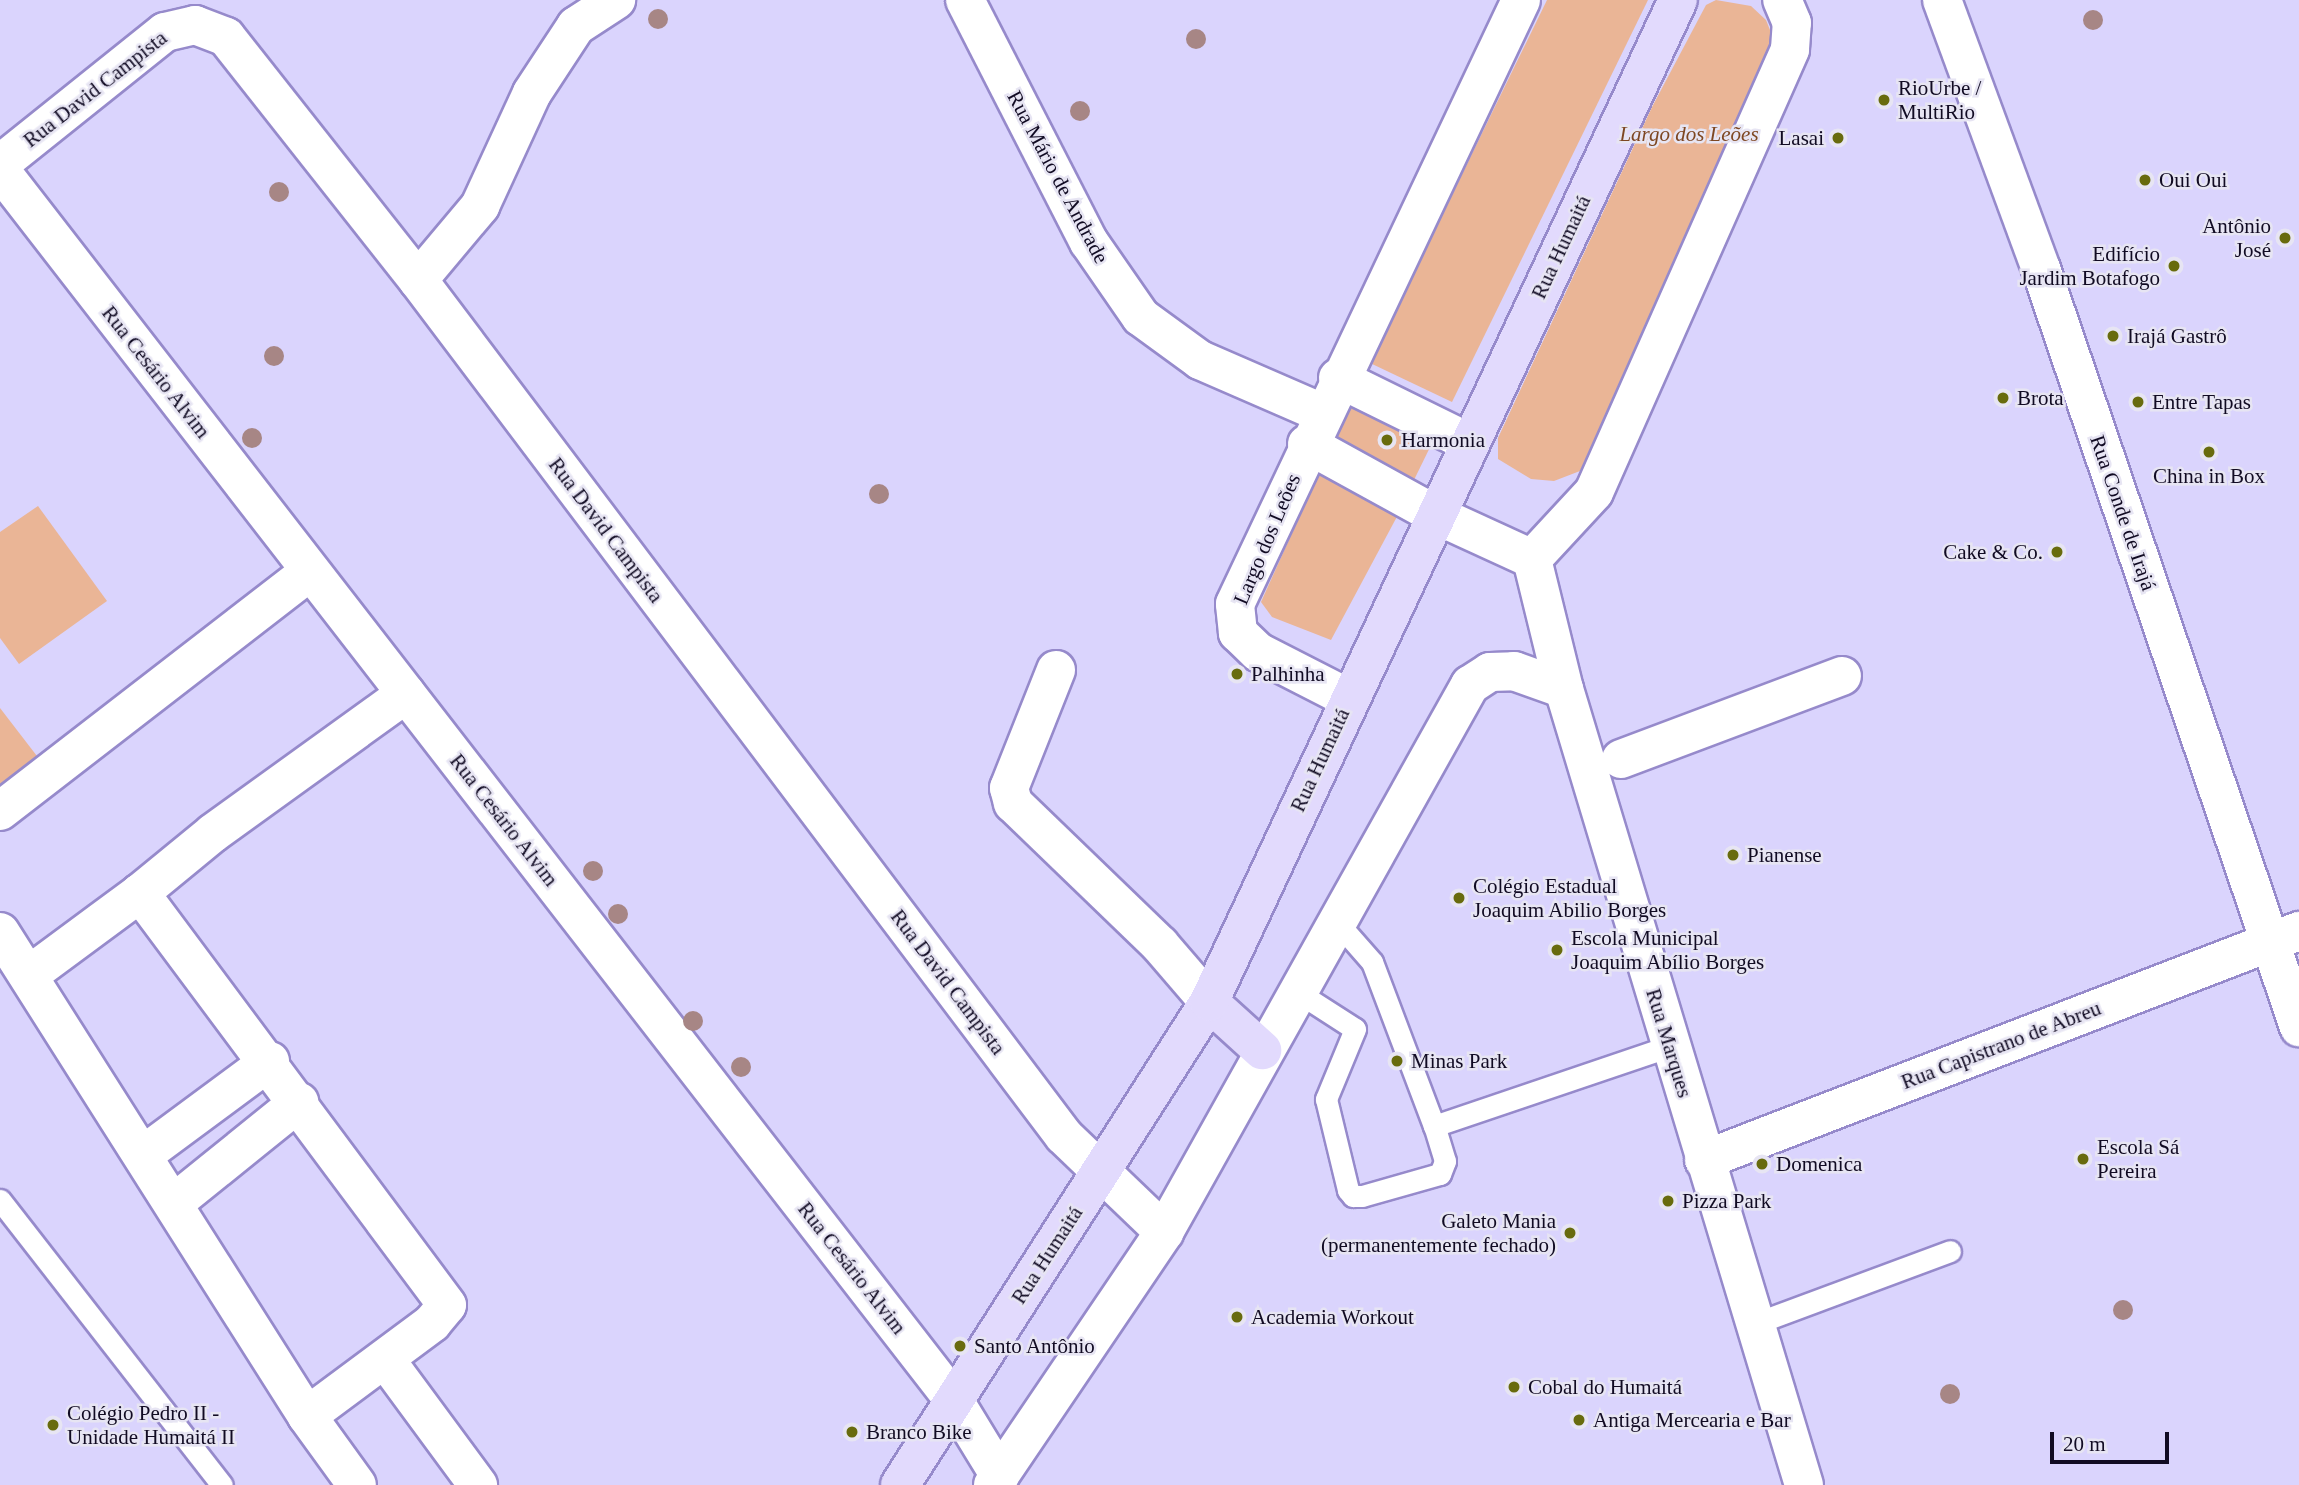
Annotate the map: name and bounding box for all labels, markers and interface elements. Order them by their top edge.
street label: Rua David Campista [18,25,172,153]
place label: RioUrbe / MultiRio [1898,75,1981,125]
street label: Rua Mário de Andrade [1002,86,1114,268]
marker: RioUrbe / MultiRio [1876,92,1892,108]
park label: Largo dos Leões [1619,121,1759,147]
place label: Lasai [1779,125,1824,151]
marker: Lasai [1830,130,1846,146]
place label: Oui Oui [2159,167,2227,193]
marker: Oui Oui [2137,172,2153,188]
street label: Rua Humaitá [1526,191,1596,303]
place label: Antônio José [2202,213,2271,263]
marker: Antônio José [2277,230,2293,246]
place label: Edifício Jardim Botafogo [2019,241,2160,291]
marker: Edifício Jardim Botafogo [2166,258,2182,274]
street label: Rua Cesário Alvim [96,300,216,444]
place label: Irajá Gastrô [2127,323,2227,349]
marker: Irajá Gastrô [2105,328,2121,344]
place label: Brota [2017,385,2064,411]
place label: Entre Tapas [2152,389,2251,415]
marker: Brota [1995,390,2011,406]
marker: Entre Tapas [2130,394,2146,410]
place label: Harmonia [1401,427,1485,453]
marker: Harmonia [1379,432,1395,448]
street label: Rua Conde de Irajá [2085,432,2161,594]
marker: China in Box [2201,444,2217,460]
street label: Rua David Campista [543,453,669,607]
place label: China in Box [2153,463,2265,489]
street label: Largo dos Leões [1228,470,1306,608]
place label: Cake & Co. [1943,539,2043,565]
marker: Cake & Co. [2049,544,2065,560]
place label: Palhinha [1251,661,1324,687]
marker: Palhinha [1229,666,1245,682]
street label: Rua Humaitá [1285,704,1355,816]
street label: Rua Cesário Alvim [444,748,564,892]
place label: Pianense [1747,842,1822,868]
marker: Pianense [1725,847,1741,863]
place label: Colégio Estadual Joaquim Abilio Borges [1473,873,1667,923]
marker: Colégio Estadual Joaquim Abilio Borges [1451,890,1467,906]
street label: Rua David Campista [885,905,1011,1059]
place label: Escola Municipal Joaquim Abílio Borges [1571,925,1765,975]
marker: Escola Municipal Joaquim Abílio Borges [1549,942,1565,958]
street label: Rua Marques [1640,985,1698,1101]
street label: Rua Capistrano de Abreu [1897,995,2105,1095]
place label: Minas Park [1411,1048,1507,1074]
marker: Minas Park [1389,1053,1405,1069]
place label: Escola Sá Pereira [2097,1134,2179,1184]
place label: Domenica [1776,1151,1862,1177]
marker: Escola Sá Pereira [2075,1151,2091,1167]
marker: Domenica [1754,1156,1770,1172]
place label: Pizza Park [1682,1188,1771,1214]
marker: Pizza Park [1660,1193,1676,1209]
street label: Rua Cesário Alvim [792,1196,912,1340]
street label: Rua Humaitá [1006,1201,1088,1309]
place label: Galeto Mania (permanentemente fechado) [1321,1208,1556,1258]
marker: Galeto Mania (permanentemente fechado) [1562,1225,1578,1241]
place label: Academia Workout [1251,1304,1414,1330]
marker: Academia Workout [1229,1309,1245,1325]
place label: Santo Antônio [974,1333,1096,1359]
marker: Santo Antônio [952,1338,968,1354]
place label: Cobal do Humaitá [1528,1374,1682,1400]
marker: Cobal do Humaitá [1506,1379,1522,1395]
place label: Colégio Pedro II - Unidade Humaitá II [67,1400,235,1450]
place label: Antiga Mercearia e Bar [1593,1407,1791,1433]
marker: Antiga Mercearia e Bar [1571,1412,1587,1428]
marker: Colégio Pedro II - Unidade Humaitá II [45,1417,61,1433]
scale bar [2054,1418,2173,1462]
place label: Branco Bike [866,1419,972,1445]
marker: Branco Bike [844,1424,860,1440]
text: 20 m [2063,1432,2106,1456]

